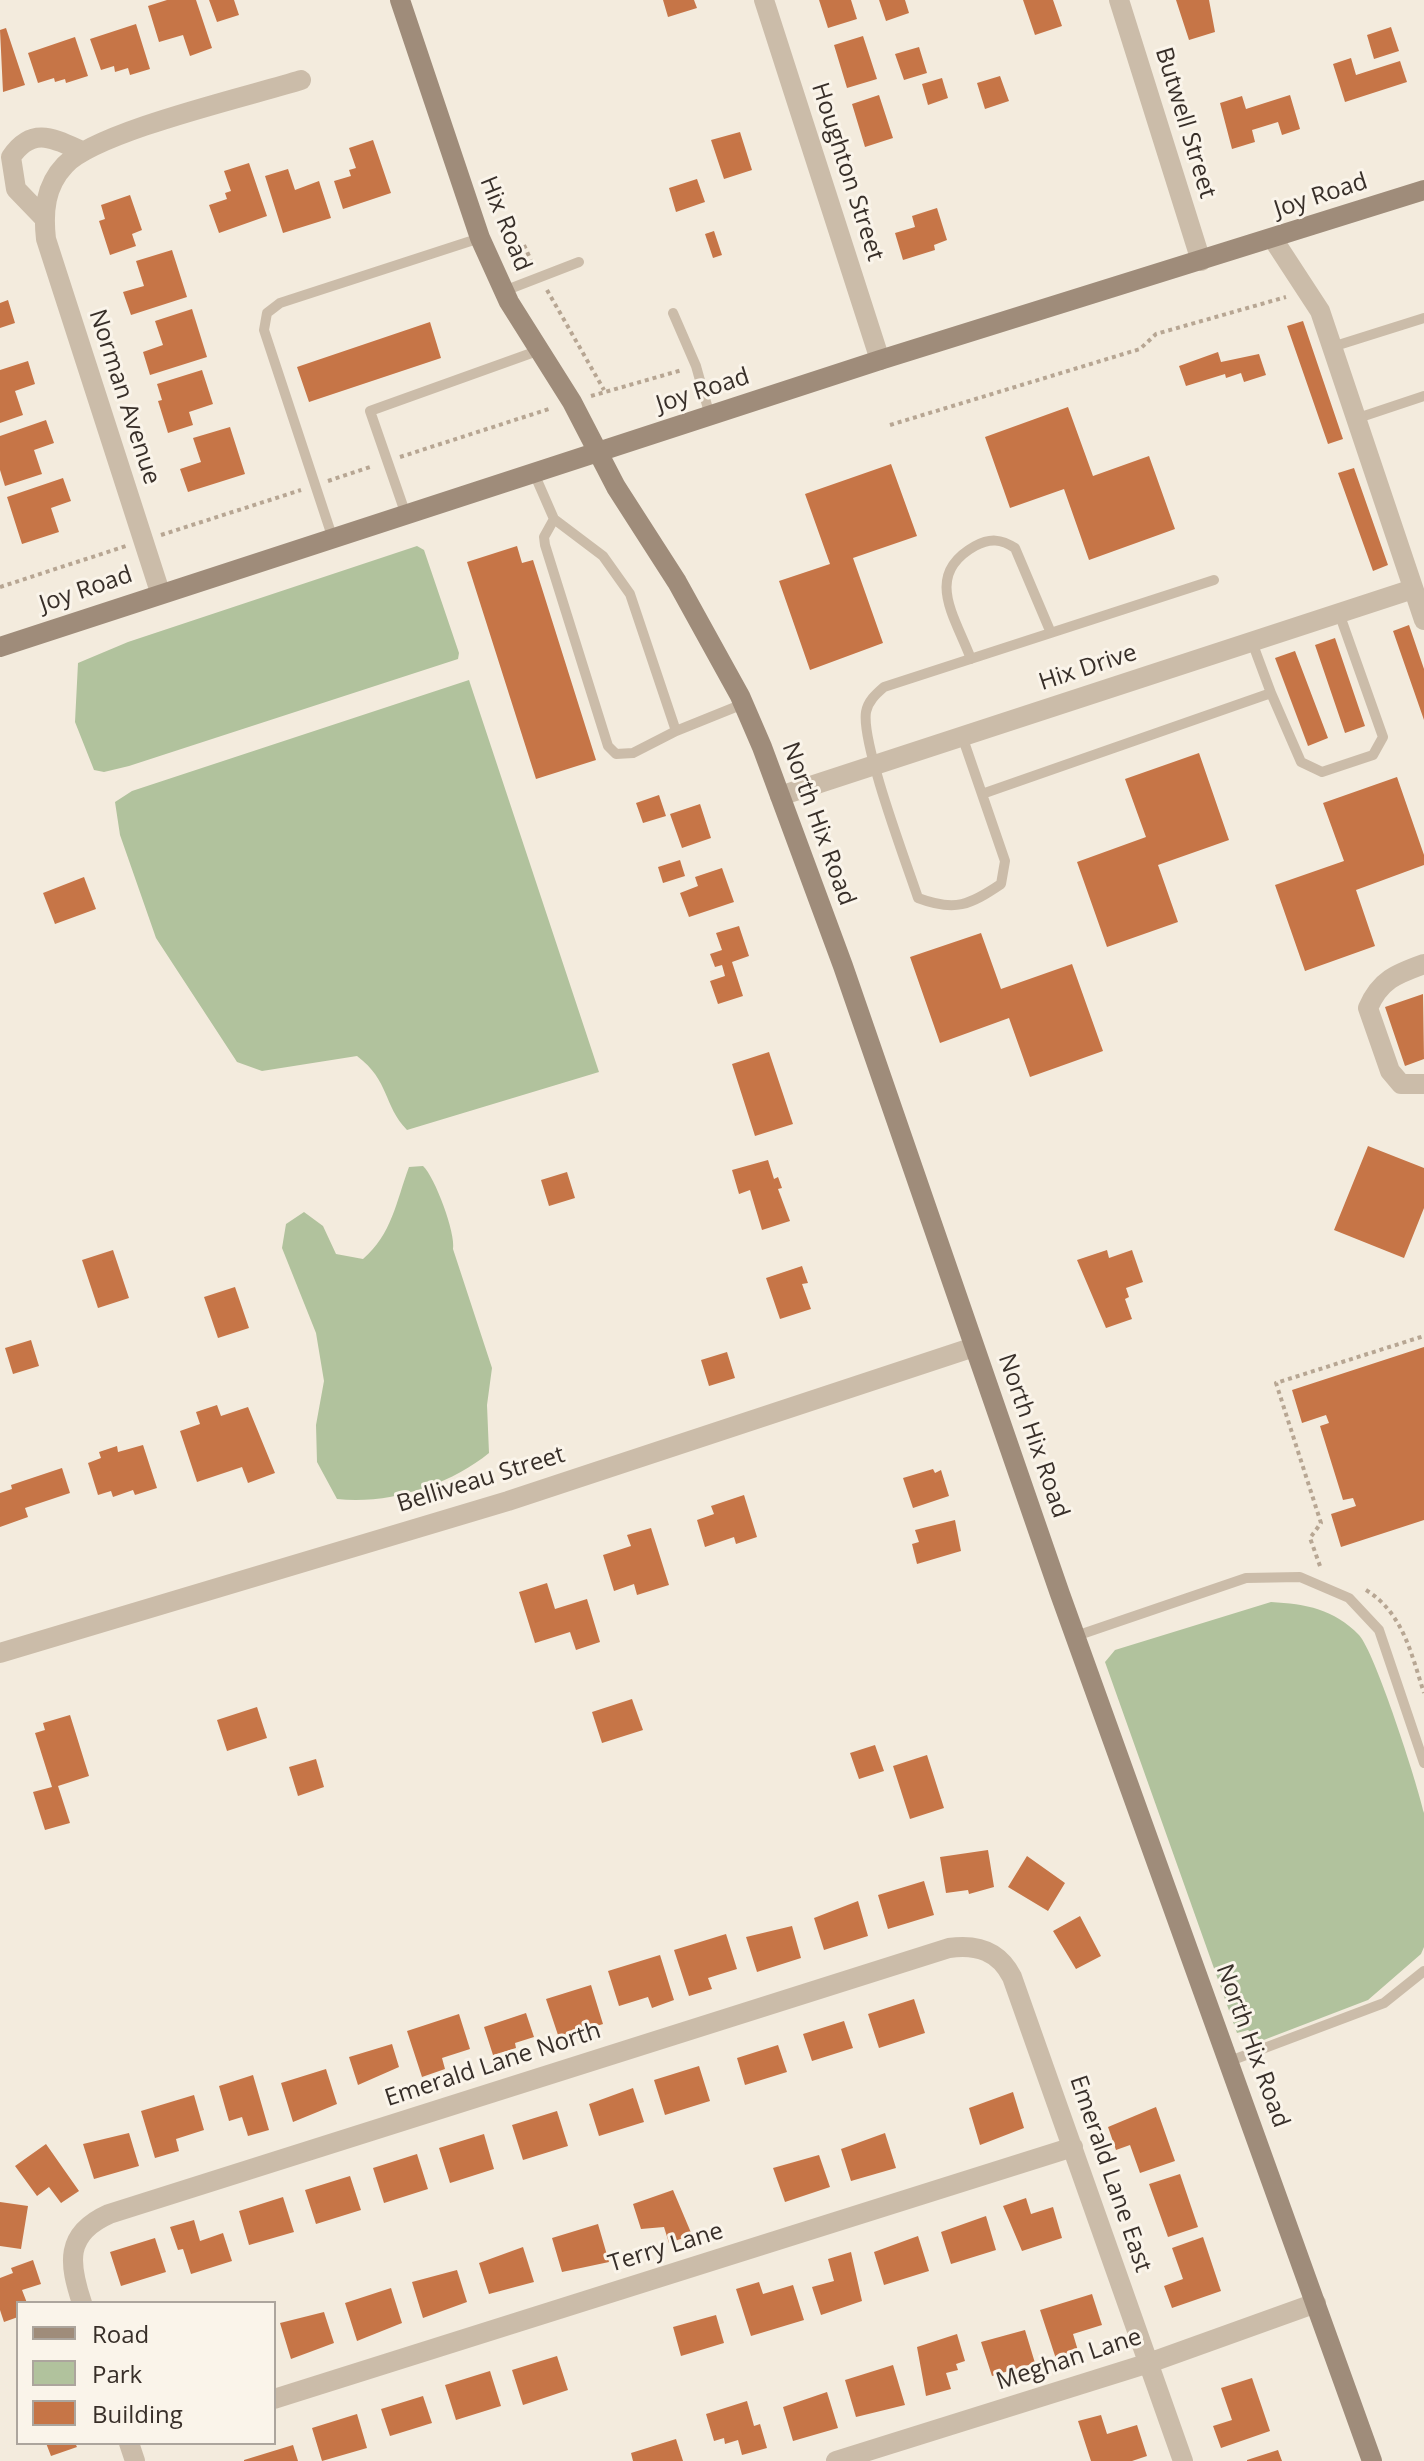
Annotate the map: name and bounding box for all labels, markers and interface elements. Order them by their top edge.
street label: Butwell Street [1148,44,1222,202]
street label: Houghton Street [805,79,889,265]
street label: Joy Road [1271,167,1371,225]
street label: Hix Road [473,172,537,276]
street label: Norman Avenue [82,306,166,488]
street label: Joy Road [653,362,753,420]
street label: Joy Road [36,561,136,619]
street label: Hix Drive [1035,639,1141,697]
street label: North Hix Road [775,738,861,910]
street label: North Hix Road [991,1350,1075,1522]
street label: Belliveau Street [394,1441,568,1519]
street label: North Hix Road [1209,1960,1295,2132]
street label: Emerald Lane North [382,2017,604,2113]
street label: Emerald Lane East [1063,2072,1157,2276]
street label: Terry Lane [605,2217,727,2279]
legend [16,2301,276,2445]
text: Road [92,2317,149,2350]
street label: Meghan Lane [993,2323,1145,2397]
text: Park [92,2357,142,2390]
text: Building [92,2397,183,2430]

